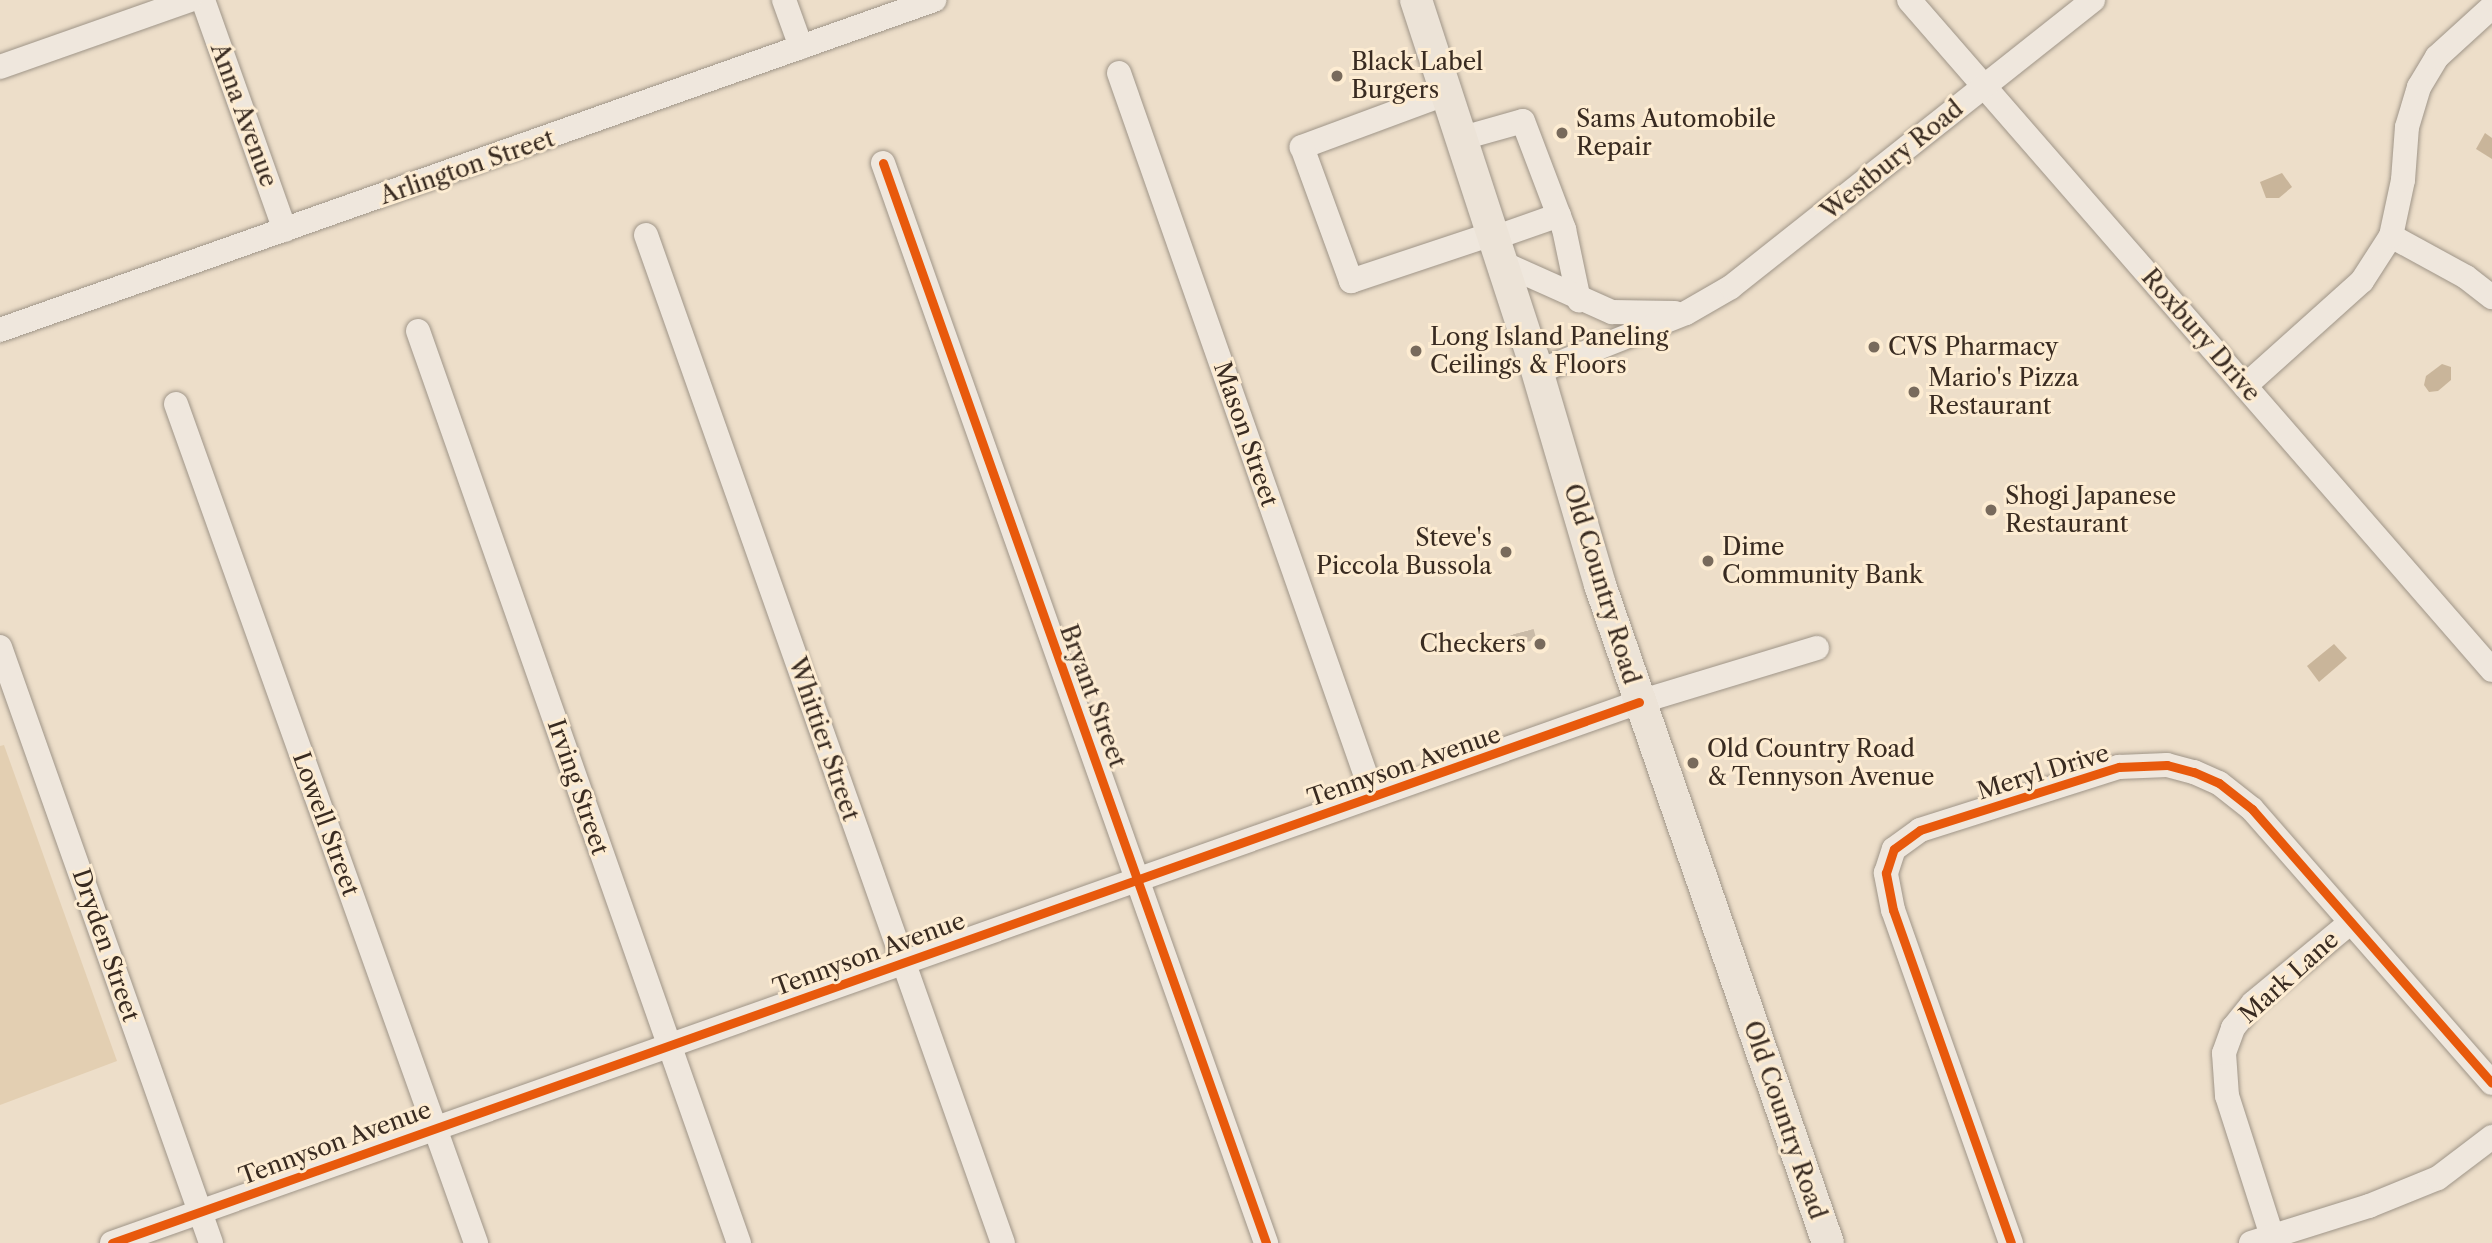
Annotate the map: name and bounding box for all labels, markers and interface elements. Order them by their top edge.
street label: Anna Avenue [204,39,284,191]
place label: Black Label Burgers [1351,48,1484,104]
marker: Black Label Burgers [1329,68,1345,84]
street label: Westbury Road [1815,94,1969,226]
place label: Sams Automobile Repair [1576,105,1777,161]
street label: Arlington Street [376,124,558,210]
marker: Sams Automobile Repair [1554,125,1570,141]
street label: Roxbury Drive [2135,263,2267,407]
place label: Long Island Paneling Ceilings & Floors [1430,323,1668,379]
place label: CVS Pharmacy [1888,333,2058,361]
marker: CVS Pharmacy [1866,339,1882,355]
marker: Long Island Paneling Ceilings & Floors [1408,343,1424,359]
street label: Mason Street [1208,358,1284,510]
place label: Mario's Pizza Restaurant [1928,364,2079,420]
marker: Mario's Pizza Restaurant [1906,384,1922,400]
street label: Old Country Road [1558,480,1646,688]
place label: Shogi Japanese Restaurant [2005,482,2176,538]
marker: Shogi Japanese Restaurant [1983,502,1999,518]
place label: Steve's Piccola Bussola [1316,524,1492,580]
place label: Dime Community Bank [1722,533,1924,589]
marker: Steve's Piccola Bussola [1498,544,1514,560]
marker: Dime Community Bank [1700,553,1716,569]
street label: Bryant Street [1054,621,1132,771]
place label: Checkers [1420,630,1526,658]
marker: Checkers [1532,636,1548,652]
street label: Whittier Street [782,653,866,825]
street label: Irving Street [541,715,615,859]
street label: Tennyson Avenue [1303,719,1505,813]
place label: Old Country Road & Tennyson Avenue [1707,735,1936,791]
street label: Meryl Drive [1974,738,2112,806]
street label: Lowell Street [287,748,365,900]
marker: Old Country Road & Tennyson Avenue [1685,755,1701,771]
street label: Dryden Street [66,865,146,1025]
street label: Tennyson Avenue [769,906,969,1002]
street label: Mark Lane [2233,925,2345,1029]
street label: Old Country Road [1737,1017,1833,1223]
street label: Tennyson Avenue [235,1095,435,1191]

